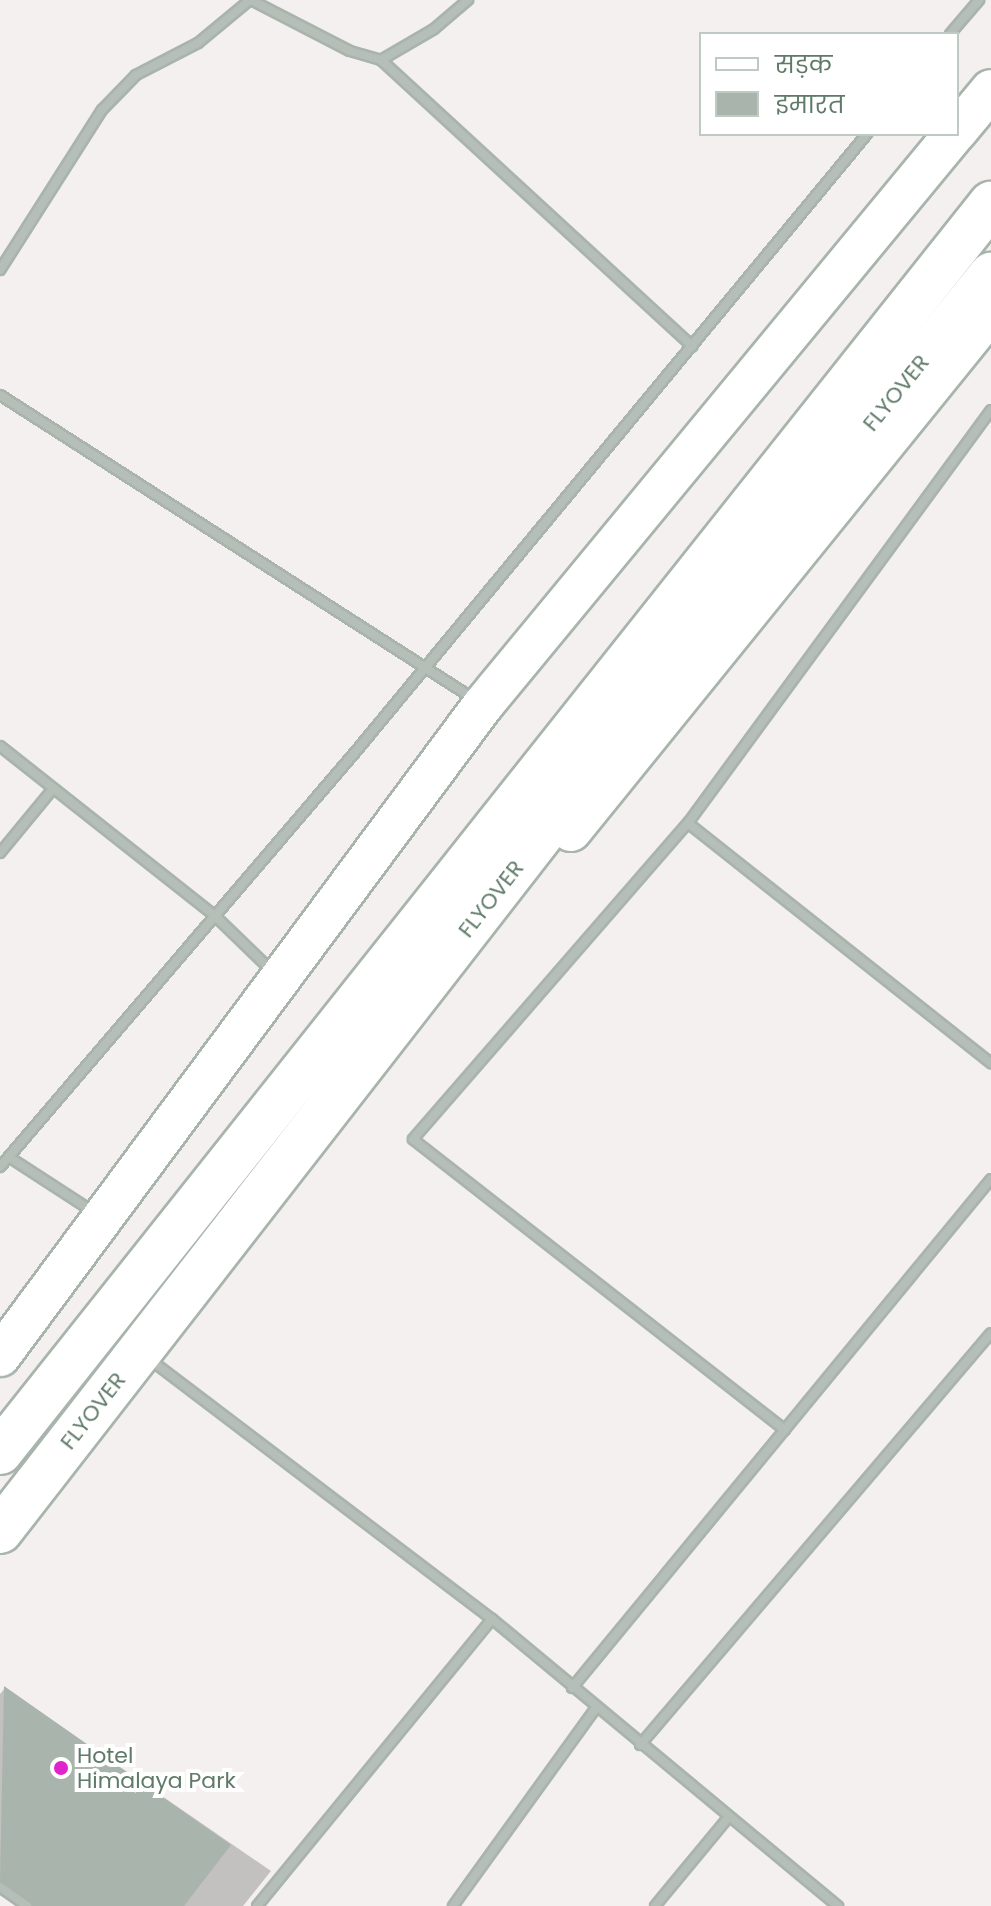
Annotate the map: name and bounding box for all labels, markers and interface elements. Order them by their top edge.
legend [699,32,959,136]
text: सड़क [775,48,832,81]
text: इमारत [775,88,844,121]
street label: FLYOVER [857,350,935,436]
street label: FLYOVER [453,855,529,943]
street label: FLYOVER [55,1367,131,1455]
place label: Hotel Himalaya Park [77,1742,236,1794]
marker: Hotel Himalaya Park [52,1759,70,1777]

